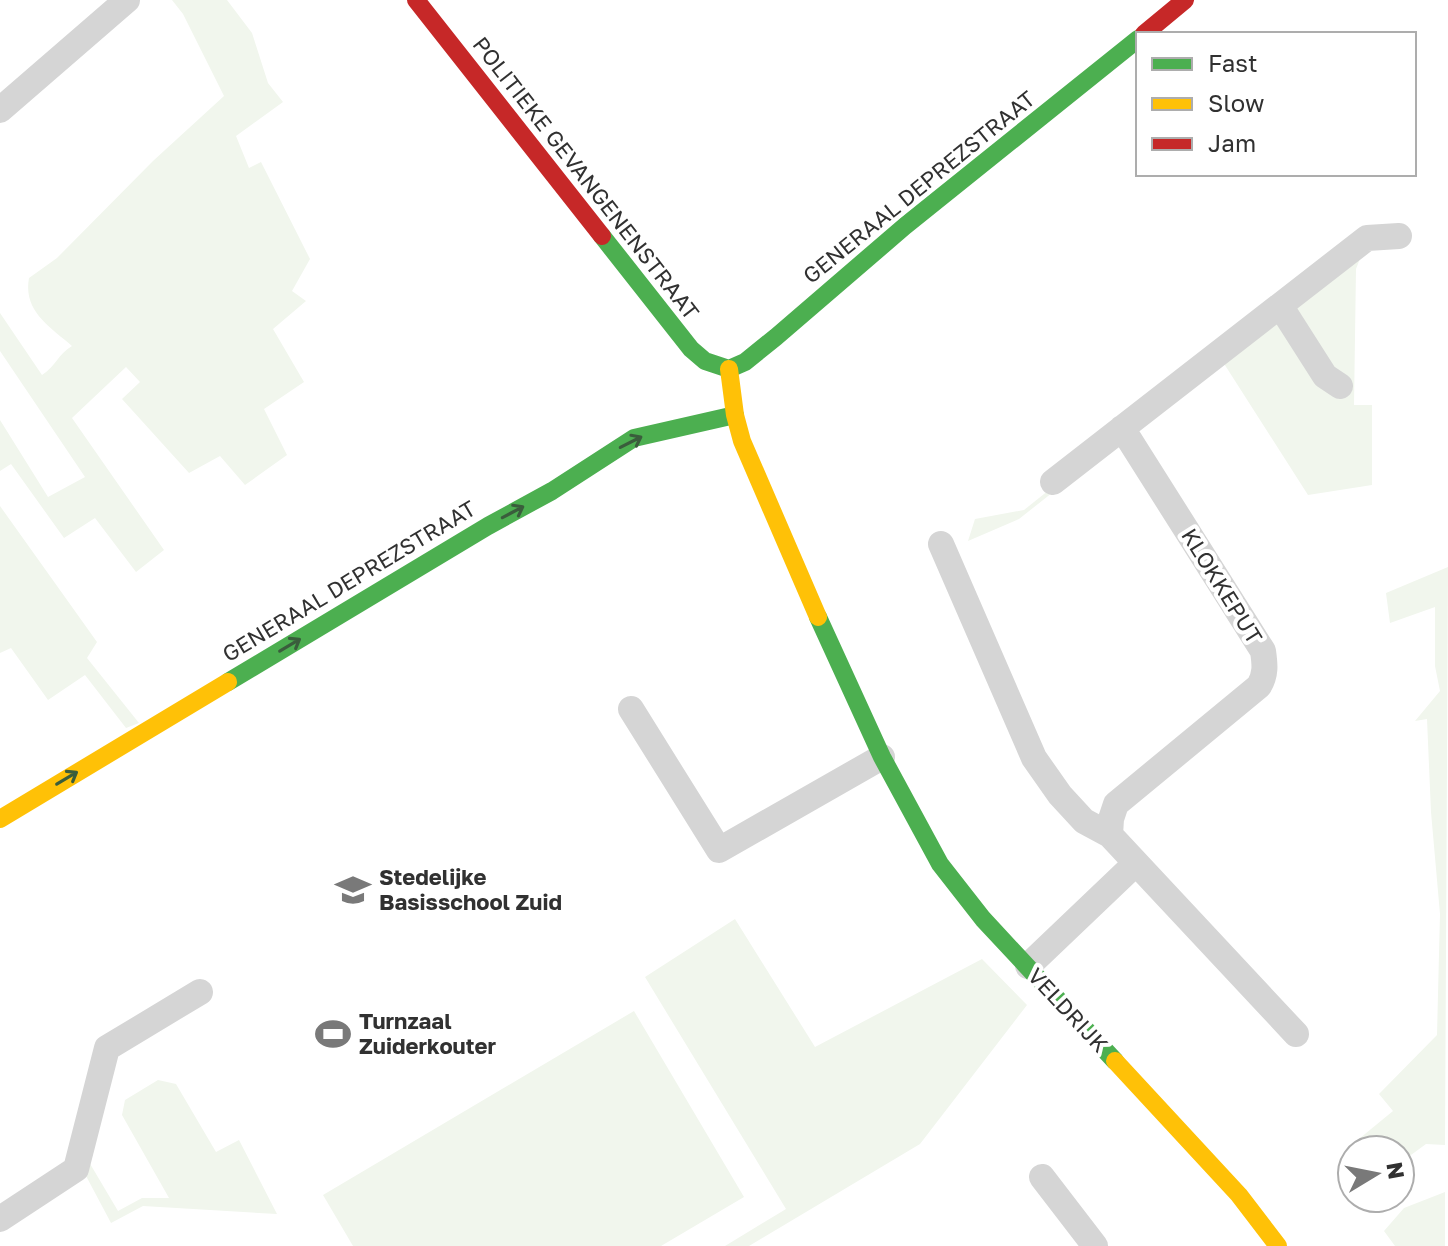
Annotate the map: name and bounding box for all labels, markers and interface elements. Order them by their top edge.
street label: POLITIEKE GEVANGENENSTRAAT [468,31,705,325]
legend [1136,32,1416,176]
text: Fast [1208,48,1258,77]
street label: GENERAAL DEPREZSTRAAT [797,84,1040,289]
text: Slow [1208,88,1264,117]
text: Jam [1208,128,1256,157]
one-way arrow [619,433,643,449]
street label: GENERAAL DEPREZSTRAAT [217,494,481,667]
one-way arrow [501,504,525,519]
street label: KLOKKEPUT [1176,523,1269,649]
one-way arrow [278,637,301,653]
one-way arrow [55,770,78,786]
place label: Stedelijke Basisschool Zuid [379,863,562,915]
school or university icon: Stedelijke Basisschool Zuid [334,871,372,909]
street label: VELDRIJK [1023,962,1114,1057]
place label: Turnzaal Zuiderkouter [359,1007,496,1059]
sports icon: Turnzaal Zuiderkouter [314,1015,352,1053]
north arrow [1336,1134,1416,1214]
text: N [1381,1160,1411,1181]

